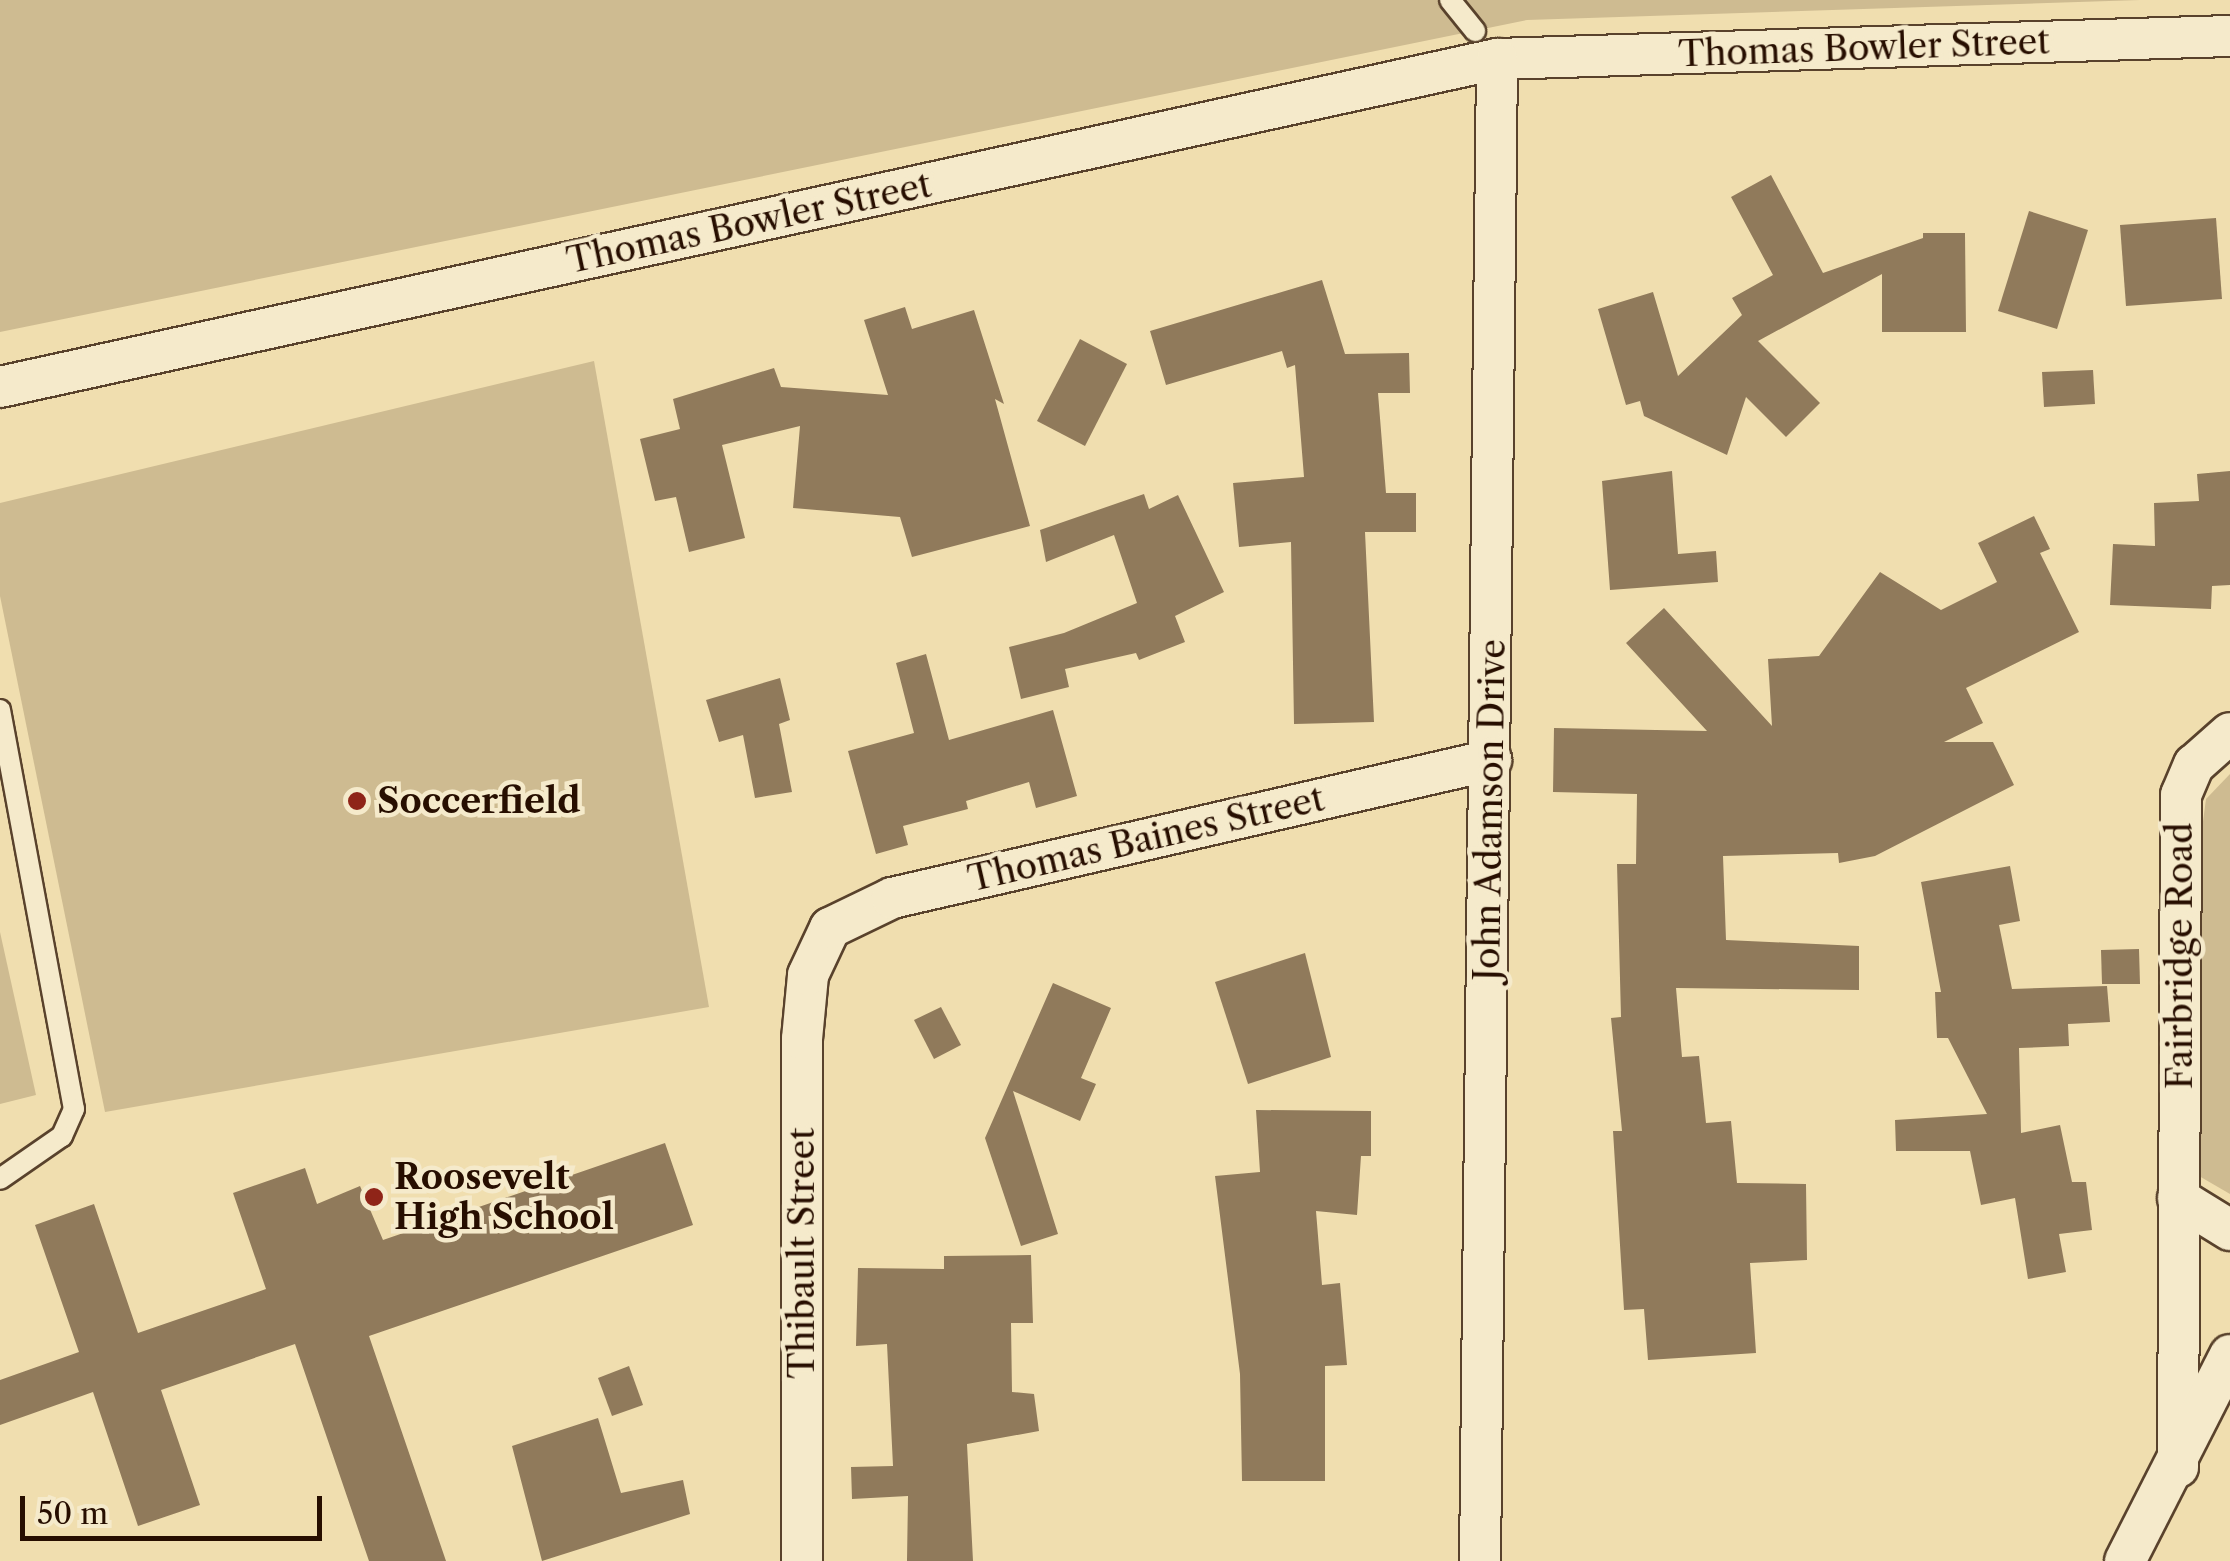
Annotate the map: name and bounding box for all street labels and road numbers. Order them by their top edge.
street label: Thomas Bowler Street [1677,21,2051,75]
street label: Thomas Bowler Street [563,164,935,282]
street label: John Adamson Drive [1466,638,1514,982]
street label: Thomas Baines Street [964,778,1328,900]
street label: Fairbridge Road [2159,823,2201,1089]
street label: Thibault Street [781,1127,823,1379]

